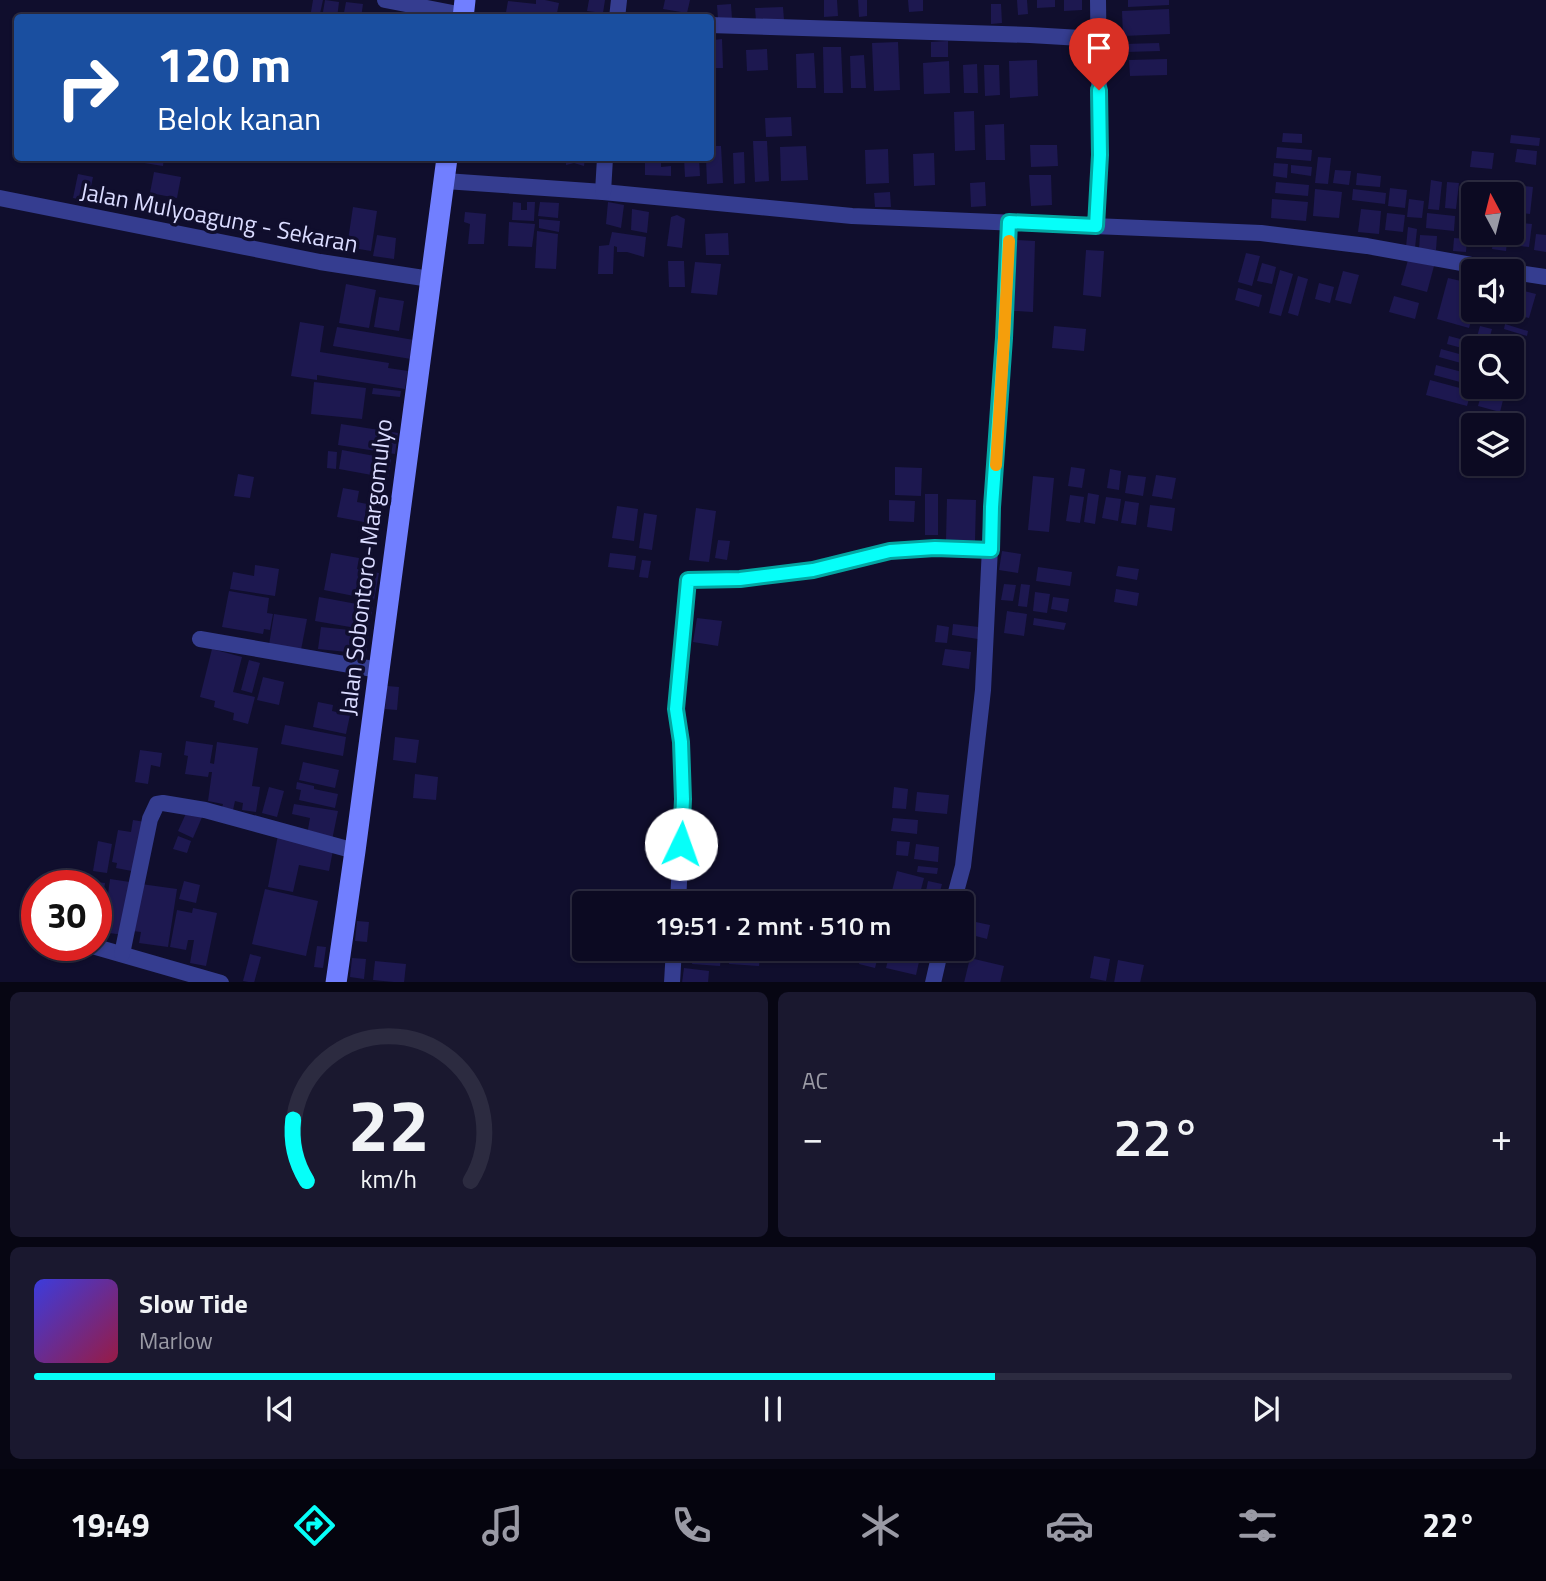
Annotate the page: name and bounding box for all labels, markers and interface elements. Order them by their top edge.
pin [1069,18,1129,90]
text: 120 m [157,26,291,101]
icon: arrive [1080,29,1118,67]
icon: right [42,42,133,133]
text: Belok kanan [157,94,321,142]
street label: Jalan Mulyoagung - Sekaran [77,172,361,262]
north arrow [1461,182,1524,245]
map controls [1461,182,1524,476]
button: sound [1461,259,1524,322]
button: search [1461,336,1524,399]
button: layers [1461,413,1524,476]
street label: Jalan Sobontoro-Margomulyo [329,417,401,717]
position arrow [644,807,718,881]
speed limit sign: 30 [21,870,112,961]
text: 19:51 · 2 mnt · 510 m [655,906,891,945]
text: AC [802,1063,828,1098]
text: 22 [348,1069,430,1179]
text: 22° [1113,1097,1201,1176]
text: − [802,1108,823,1166]
text: + [1491,1108,1512,1166]
text: km/h [361,1159,417,1197]
text: Slow Tide [139,1284,248,1323]
text: Marlow [139,1323,213,1358]
icon: previous [261,1390,299,1428]
icon: pause [754,1390,792,1428]
icon: next [1247,1390,1285,1428]
text: 19:49 [70,1501,150,1549]
icon: directions [290,1501,339,1550]
icon: music [478,1501,527,1550]
icon: phone [667,1501,716,1550]
icon: climate [856,1501,905,1550]
icon: car [1045,1501,1094,1550]
icon: filters [1233,1501,1282,1550]
text: 22° [1422,1501,1476,1549]

